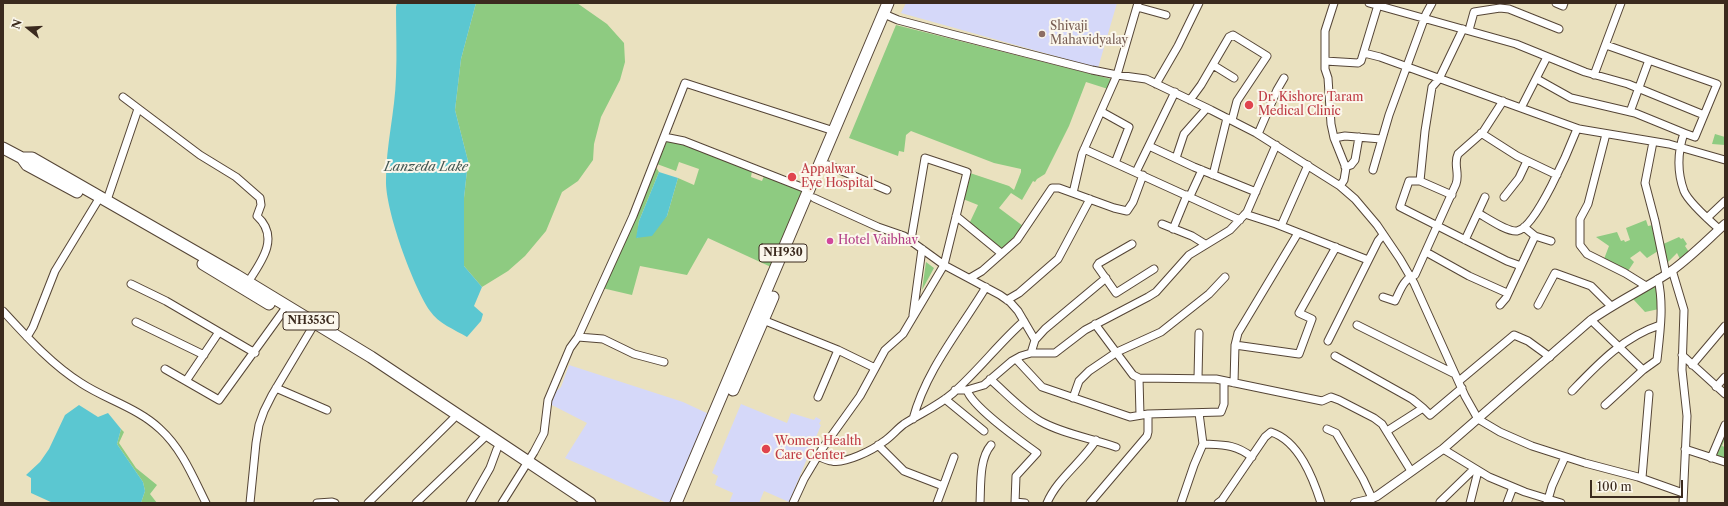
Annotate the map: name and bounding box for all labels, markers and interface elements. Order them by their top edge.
north arrow [8,8,48,48]
text: N [8,18,25,31]
place label: Shivaji Mahavidyalay [1050,20,1128,48]
marker: Shivaji Mahavidyalay [1037,29,1047,39]
place label: Dr. Kishore Taram Medical Clinic [1258,91,1363,119]
marker: Dr. Kishore Taram Medical Clinic [1243,99,1255,111]
water label: Lanzeda Lake [384,159,468,175]
place label: Appalwar Eye Hospital [801,163,873,191]
marker: Appalwar Eye Hospital [786,171,798,183]
place label: Hotel Vaibhav [838,234,918,248]
marker: Hotel Vaibhav [825,236,835,246]
road number: NH930 [759,244,807,262]
road number: NH353C [283,312,339,330]
place label: Women Health Care Center [775,435,861,463]
marker: Women Health Care Center [760,443,772,455]
scale bar [1592,472,1685,498]
text: 100 m [1597,479,1632,494]

